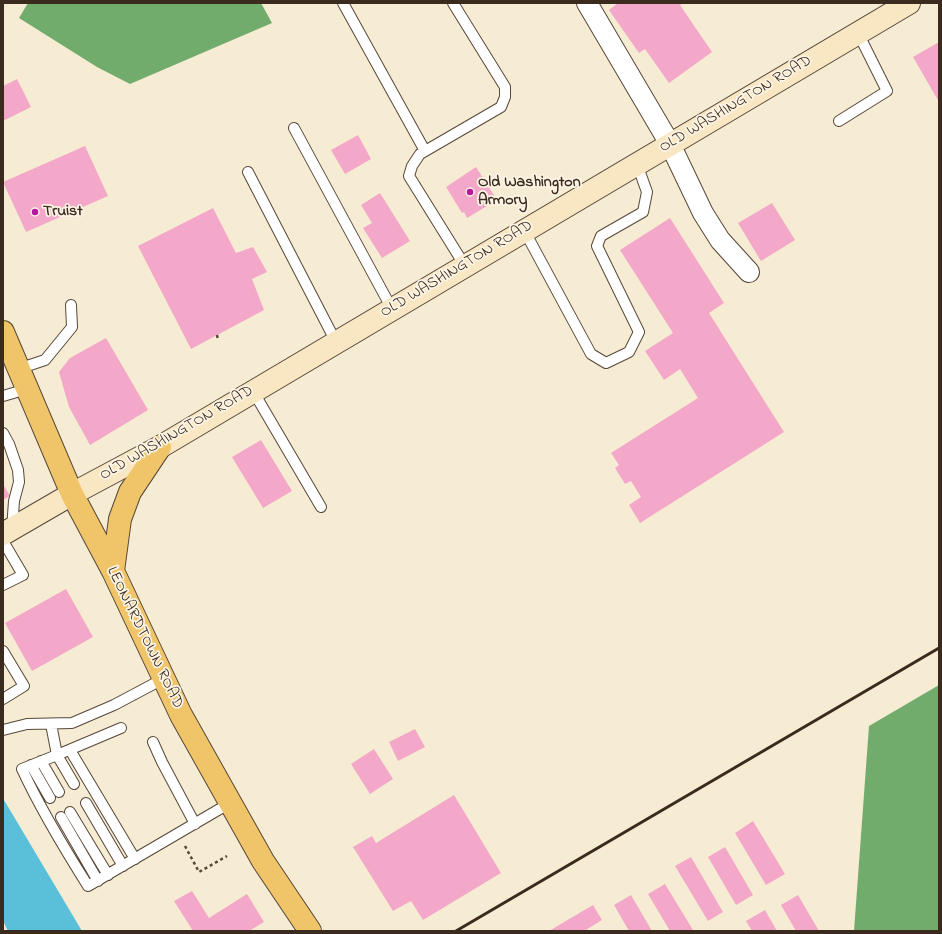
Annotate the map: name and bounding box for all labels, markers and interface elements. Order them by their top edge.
street label: OLD WASHINGTON ROAD [656,52,816,158]
place label: Old Washington Armory [478,173,581,211]
marker: Old Washington Armory [465,187,475,197]
place label: Truist [43,202,83,222]
marker: Truist [30,207,40,217]
street label: OLD WASHINGTON ROAD [377,217,537,323]
street label: OLD WASHINGTON ROAD [97,382,257,486]
street label: LEONARDTOWN ROAD [101,564,187,712]

